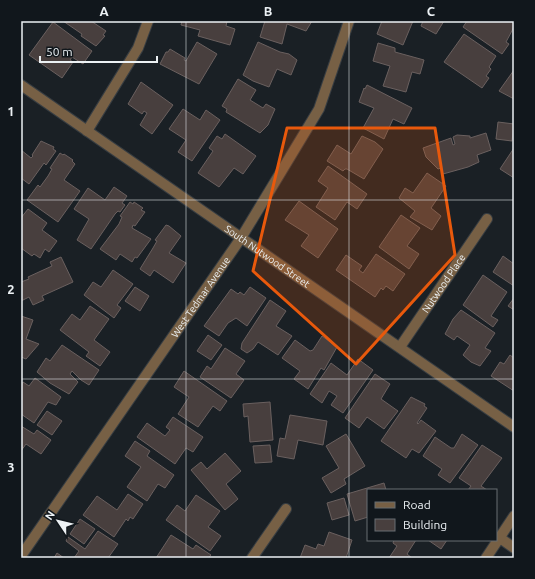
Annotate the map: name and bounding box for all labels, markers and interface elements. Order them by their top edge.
text: A [99,4,109,18]
text: B [264,4,273,18]
text: C [427,4,436,18]
scale bar [40,38,157,64]
text: 50 m [46,45,73,58]
text: 1 [7,104,15,118]
street label: South Nutwood Street [223,223,312,290]
street label: Nutwood Place [420,252,467,315]
street label: West Tedmar Avenue [169,255,232,340]
text: 2 [7,282,15,296]
text: 3 [7,460,15,474]
legend [367,489,497,541]
text: Road [403,498,431,511]
north arrow [38,501,78,541]
text: N [43,508,57,522]
text: Building [403,518,447,531]

